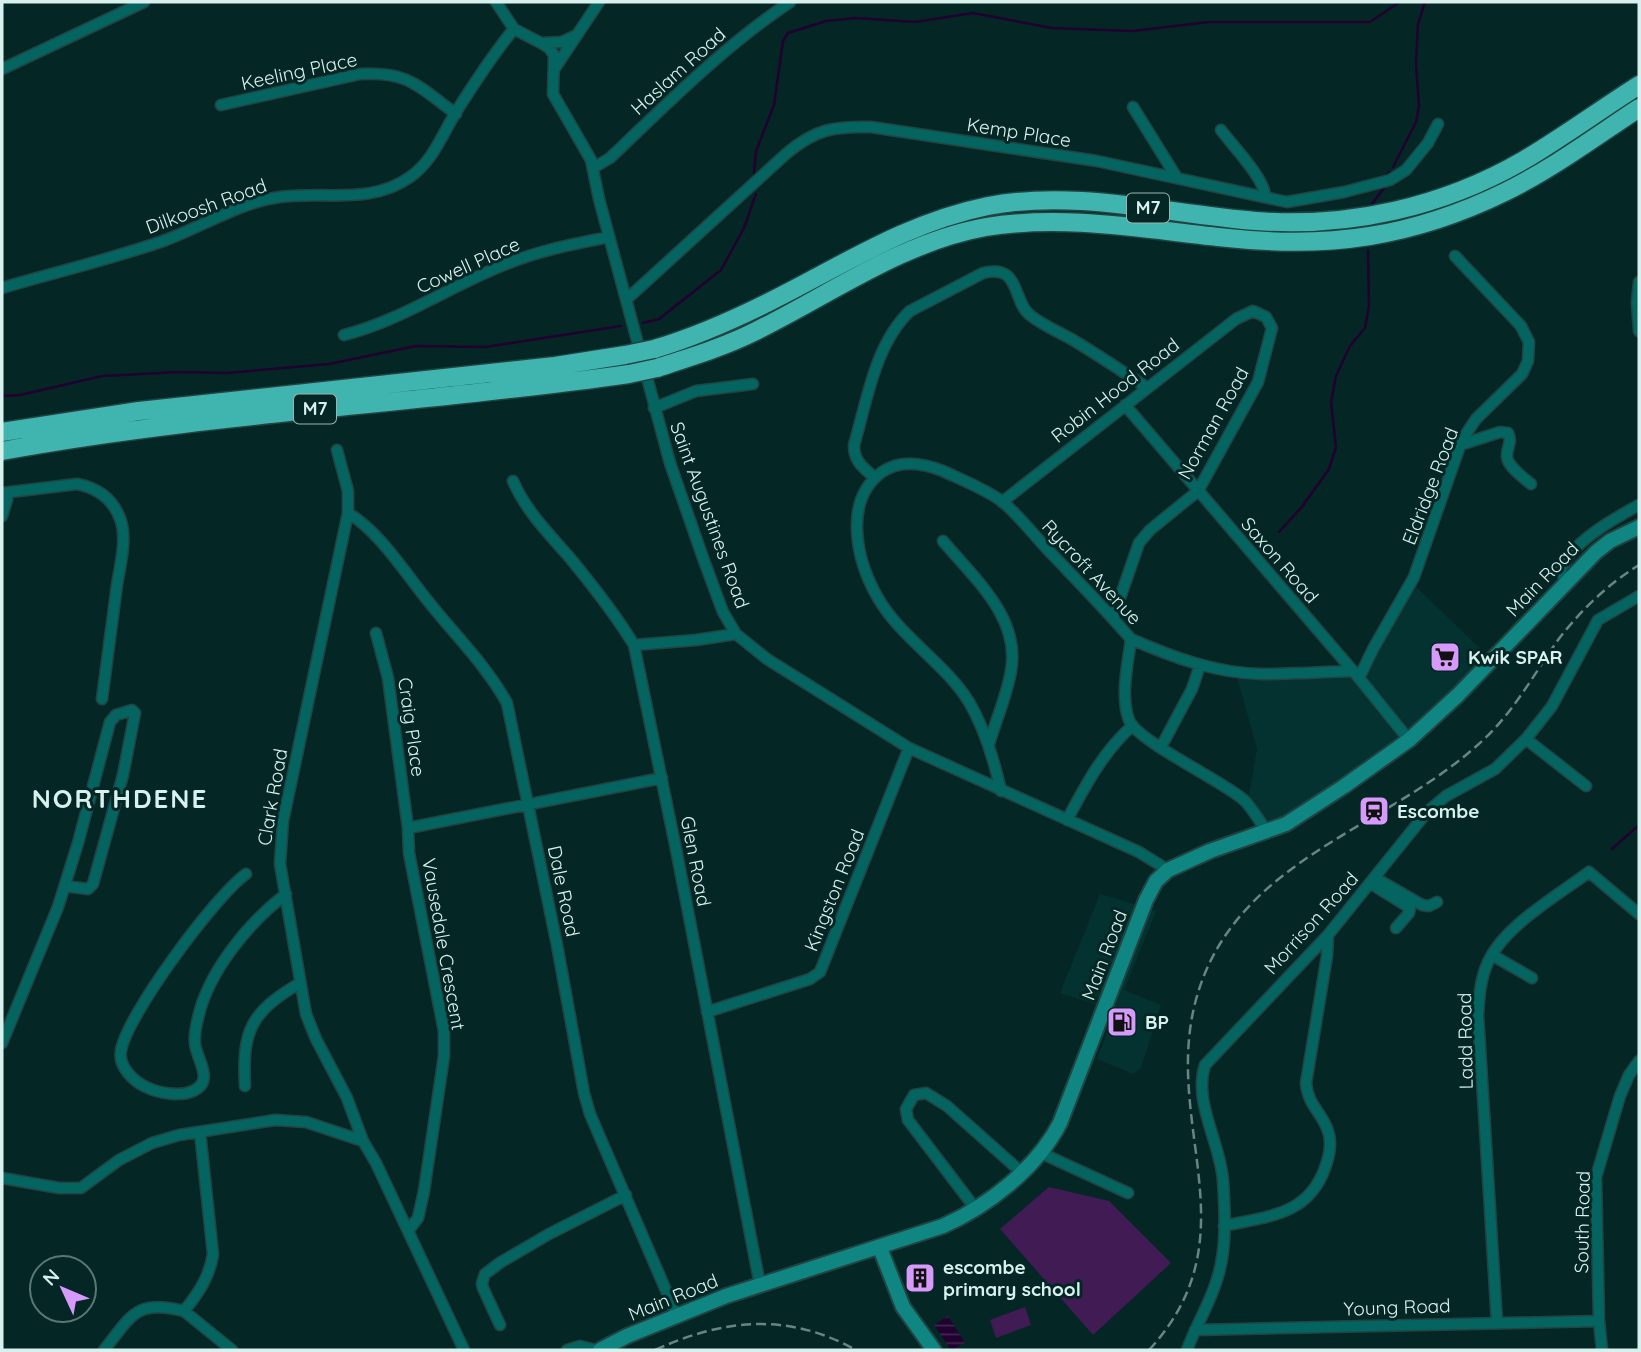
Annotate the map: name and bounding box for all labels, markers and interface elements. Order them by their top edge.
street label: Haslam Road [626,22,730,120]
street label: Keeling Place [239,47,359,95]
street label: Kemp Place [965,112,1073,152]
street label: Dilkoosh Road [142,173,270,239]
road number: M7 [1127,194,1169,223]
street label: Cowell Place [413,232,523,298]
street label: Robin Hood Road [1046,332,1184,448]
street label: Norman Road [1172,363,1254,483]
road number: M7 [294,394,336,424]
street label: Saint Augustines Road [665,419,755,611]
street label: Eldridge Road [1397,424,1463,548]
street label: Saxon Road [1236,512,1324,608]
street label: Rycroft Avenue [1037,514,1147,630]
street label: Main Road [1501,537,1583,621]
supermarket icon: Kwik SPAR [1428,640,1462,674]
place label: Kwik SPAR [1468,645,1563,669]
street label: Craig Place [393,676,431,778]
street label: Clark Road [252,747,292,847]
district label: NORTHDENE [32,782,208,815]
station icon: Escombe [1357,794,1391,828]
place label: Escombe [1397,799,1479,823]
street label: Glen Road [675,814,717,908]
street label: Kingston Road [799,825,869,955]
street label: Dale Road [543,843,585,939]
street label: Vausedale Crescent [417,856,471,1032]
street label: Morrison Road [1259,867,1363,979]
street label: Main Road [1076,907,1132,1003]
street label: Ladd Road [1452,992,1478,1090]
fuel station icon: BP [1105,1005,1139,1039]
place label: BP [1145,1010,1169,1034]
street label: South Road [1569,1171,1595,1273]
north arrow [28,1254,98,1324]
place label: escombe primary school [943,1255,1081,1301]
building icon: escombe primary school [903,1261,937,1295]
text: N [37,1264,64,1291]
street label: Main Road [625,1268,721,1326]
street label: Young Road [1343,1293,1451,1321]

